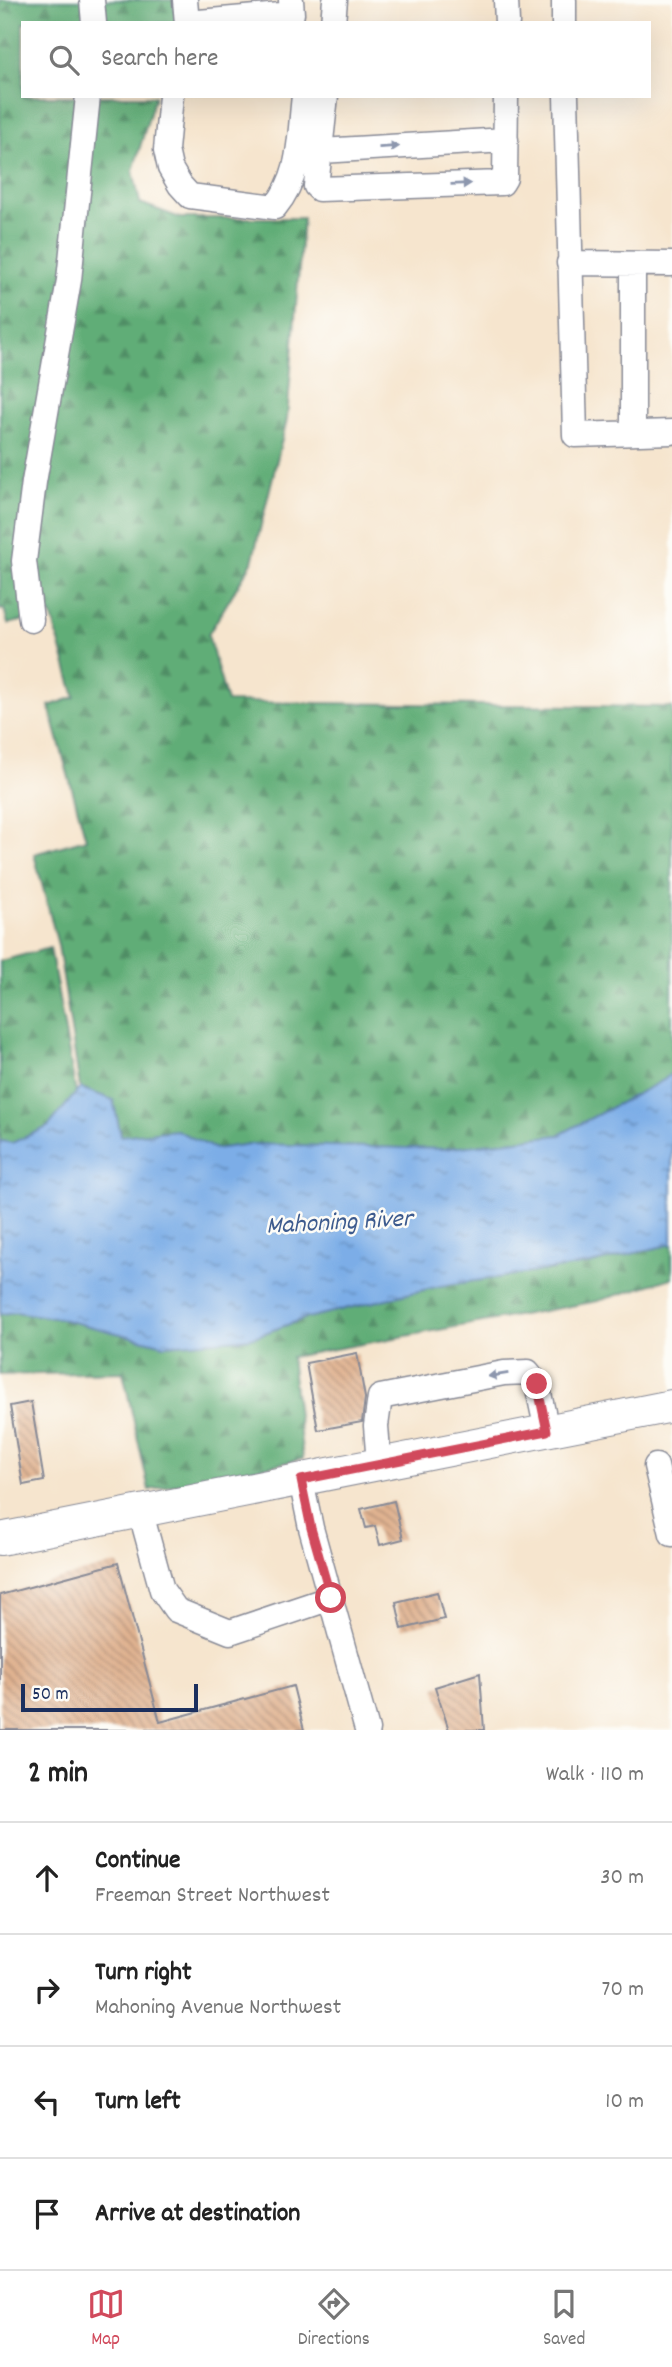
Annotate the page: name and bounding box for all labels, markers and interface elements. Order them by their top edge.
search box [21,21,651,98]
icon: search [45,41,83,79]
text: Search here [101,41,219,78]
one-way arrow [378,141,400,152]
one-way arrow [450,179,472,190]
water label: Mahoning River [265,1201,417,1246]
route end [521,1368,552,1399]
one-way arrow [487,1370,509,1381]
route start [315,1582,346,1613]
scale bar [21,1681,198,1713]
text: 50 m [32,1682,69,1709]
text: 2 min [28,1754,88,1797]
text: Walk · 110 m [546,1759,644,1792]
text: Continue [95,1843,180,1880]
icon: ahead [28,1859,66,1897]
text: 30 m [600,1862,644,1895]
text: Freeman Street Northwest [95,1880,330,1913]
text: Turn right [95,1955,192,1992]
icon: right [28,1971,66,2009]
text: 70 m [602,1974,644,2007]
text: Mahoning Avenue Northwest [95,1992,341,2025]
icon: left [28,2083,66,2121]
text: Turn left [95,2084,181,2121]
text: 10 m [605,2086,644,2119]
icon: arrive [28,2195,66,2233]
text: Arrive at destination [95,2196,300,2233]
tab: Map [87,2285,125,2354]
tab: Directions [298,2285,370,2354]
tab: Saved [543,2285,585,2354]

